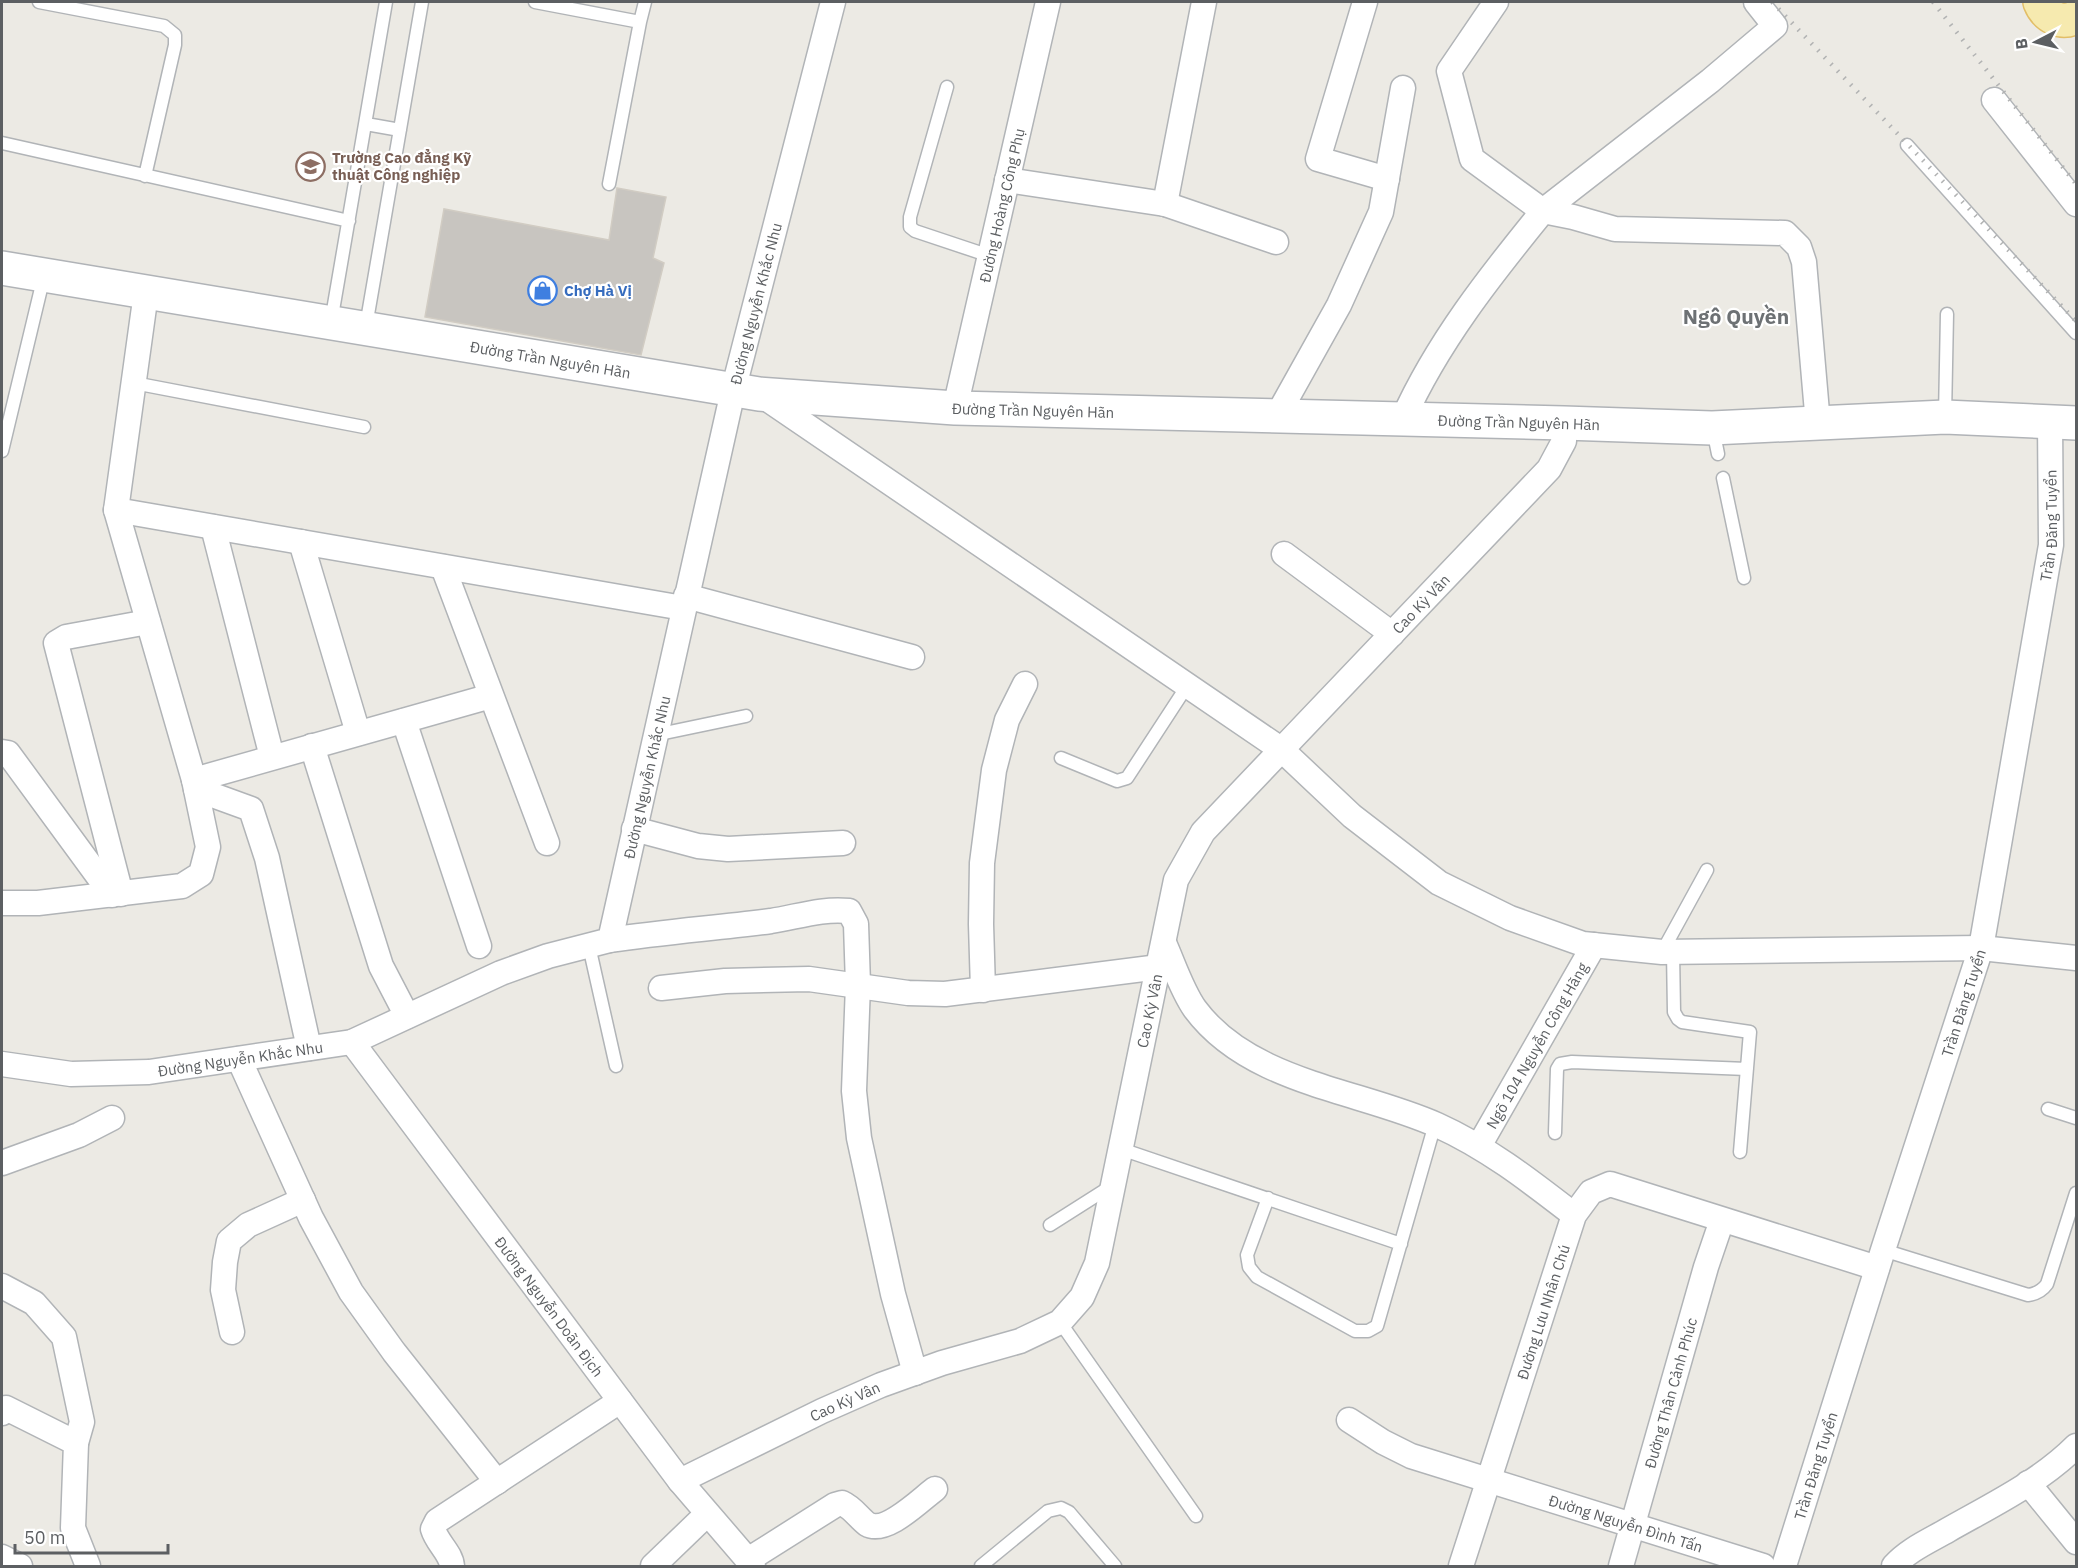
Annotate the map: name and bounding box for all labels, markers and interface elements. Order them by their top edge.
north arrow [2006,12,2066,72]
text: B [2010,37,2032,50]
street label: Đường Hoàng Công Phụ [975,126,1028,284]
place label: Trường Cao đẳng Kỹ thuật Công nghiệp [332,148,471,184]
school or university icon: Trường Cao đẳng Kỹ thuật Công nghiệp [295,150,327,182]
street label: Đường Nguyễn Khắc Nhu [726,221,785,387]
shop icon: Chợ Hà Vị [527,274,559,306]
place label: Chợ Hà Vị [564,281,632,300]
district label: Ngô Quyền [1683,302,1789,330]
street label: Đường Trần Nguyên Hãn [469,337,632,382]
street label: Đường Trần Nguyên Hãn [952,398,1114,421]
street label: Đường Trần Nguyên Hãn [1437,410,1600,434]
street label: Trần Đăng Tuyển [2035,470,2061,583]
street label: Cao Kỳ Vân [1388,570,1453,637]
street label: Đường Nguyễn Khắc Nhu [619,694,674,861]
street label: Trần Đăng Tuyển [1937,947,1990,1059]
street label: Ngõ 104 Nguyễn Công Hãng [1482,959,1592,1132]
street label: Cao Kỳ Vân [1132,972,1166,1049]
street label: Đường Nguyễn Khắc Nhu [156,1037,324,1080]
street label: Đường Nguyễn Doãn Địch [491,1232,608,1380]
street label: Đường Lưu Nhân Chú [1512,1242,1573,1382]
street label: Đường Thân Cảnh Phúc [1640,1315,1701,1470]
street label: Cao Kỳ Vân [806,1377,883,1425]
street label: Trần Đăng Tuyển [1790,1409,1841,1522]
street label: Đường Nguyễn Đình Tấn [1547,1490,1705,1556]
scale bar [15,1517,168,1555]
text: 50 m [24,1526,66,1549]

